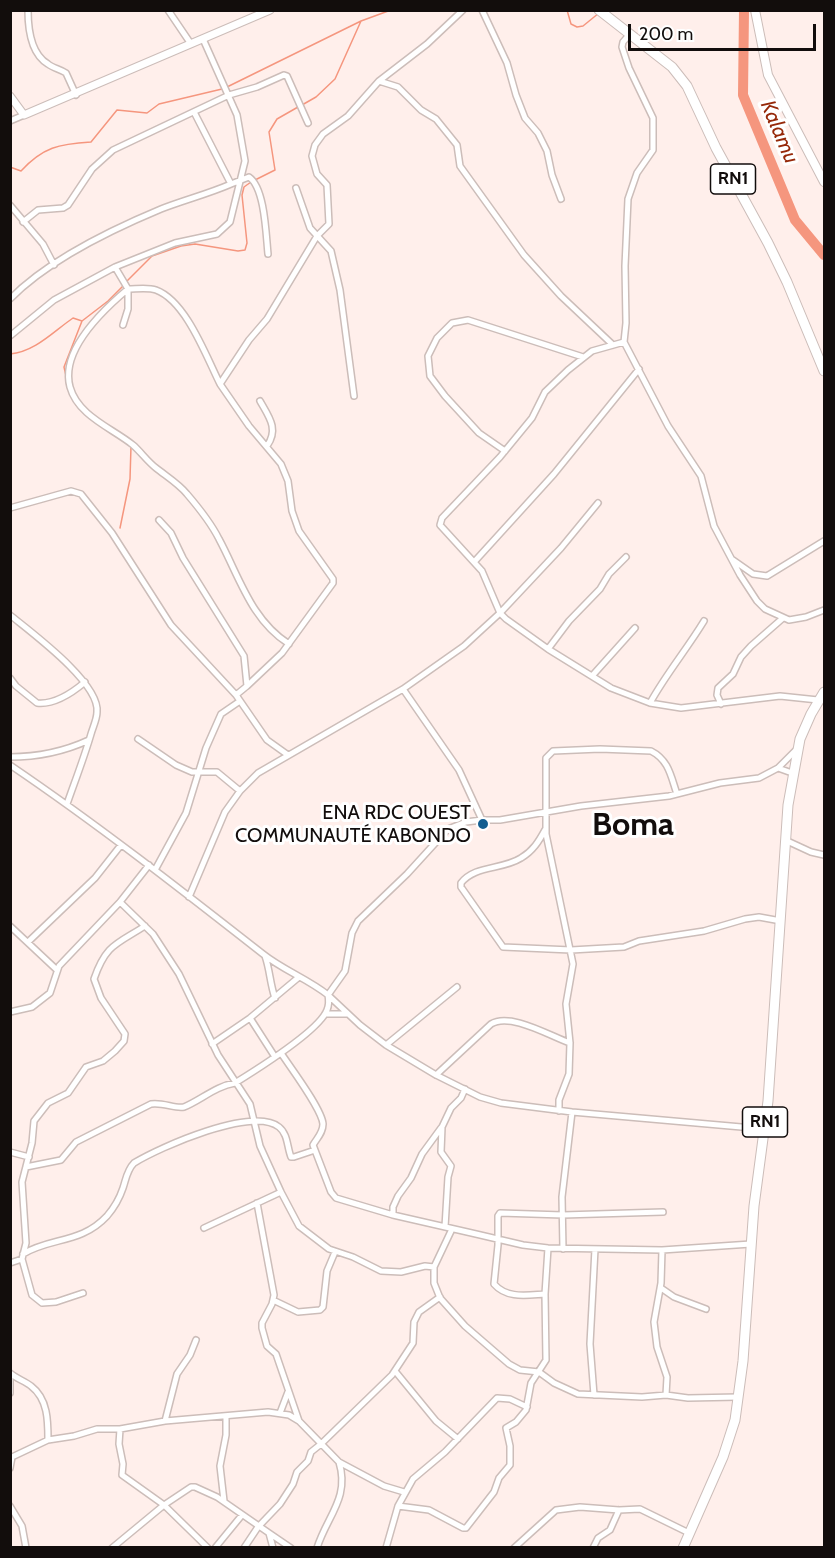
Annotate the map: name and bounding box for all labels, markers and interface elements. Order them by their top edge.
scale bar [631,12,818,50]
text: 200 m [639,23,693,45]
water label: Kalamu [754,97,804,167]
road number: RN1 [710,164,756,194]
place label: ENA RDC OUEST COMMUNAUTÉ KABONDO [235,801,471,848]
district label: Boma [592,807,674,845]
marker: ENA RDC OUEST COMMUNAUTÉ KABONDO [476,817,490,831]
road number: RN1 [742,1107,788,1137]

